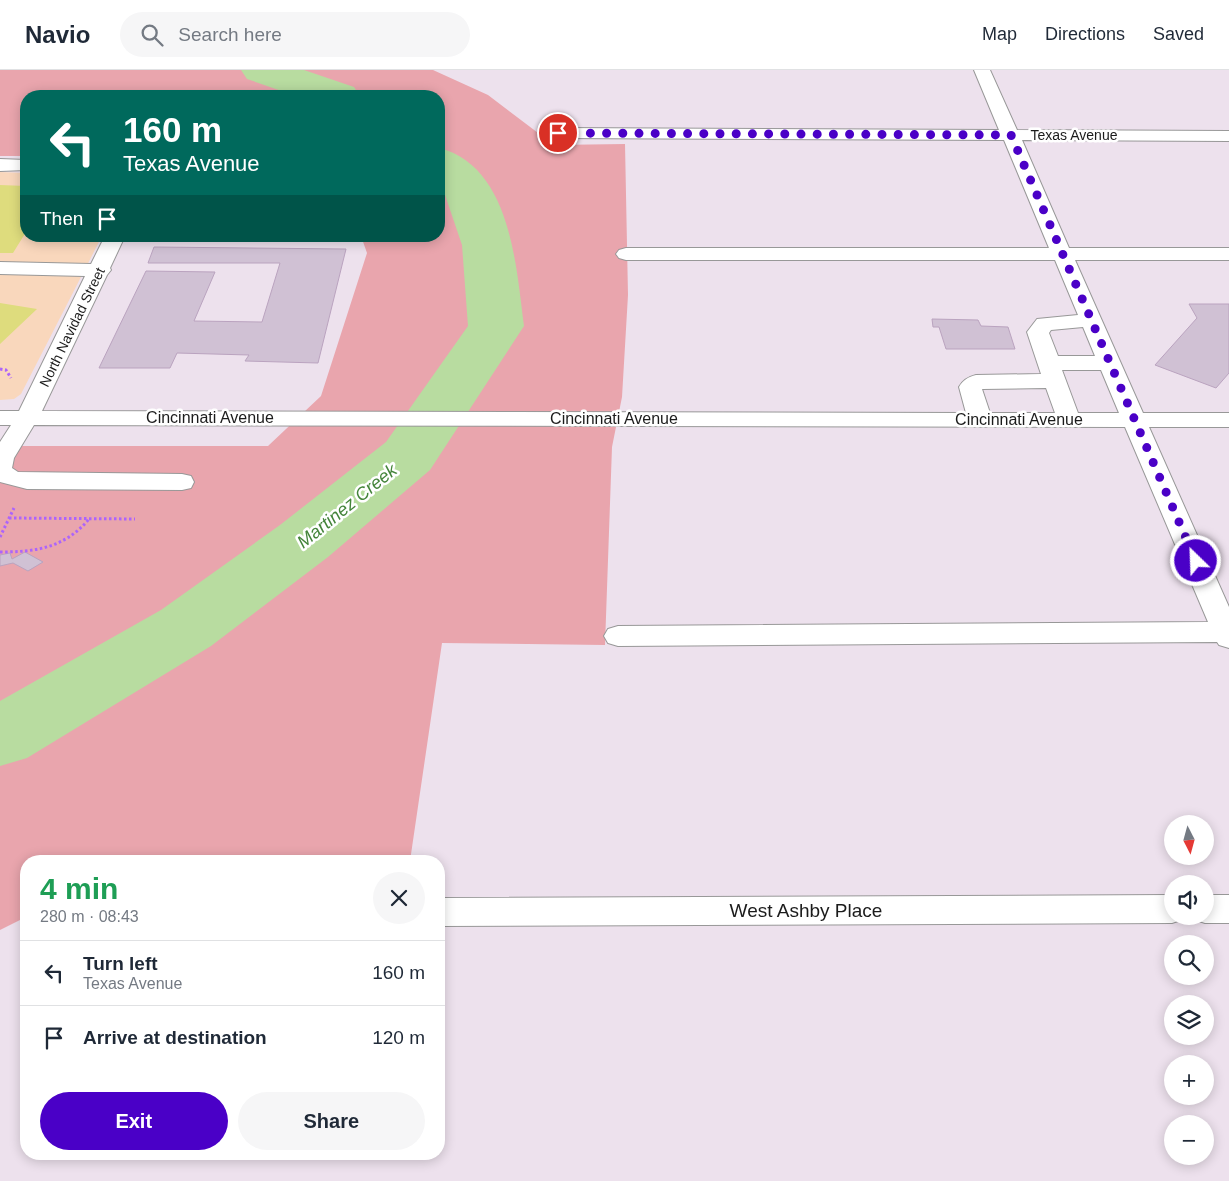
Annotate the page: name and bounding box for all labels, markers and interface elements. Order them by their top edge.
search box [120,12,470,57]
text: Navio [25,21,90,48]
icon: search [138,21,166,49]
text: Search here [178,24,282,45]
text: Map [982,24,1017,44]
text: Directions [1045,24,1125,44]
text: Saved [1153,24,1204,44]
icon: left [40,110,105,175]
text: 160 m [123,110,222,149]
pin [537,112,579,154]
icon: arrive [544,119,572,147]
street label: Texas Avenue [1031,127,1118,143]
text: Texas Avenue [123,151,260,176]
icon: arrive [93,205,121,233]
text: Then [40,208,83,229]
street label: North Navidad Street [36,265,108,389]
street label: Cincinnati Avenue [146,409,274,426]
street label: Cincinnati Avenue [550,410,678,427]
street label: Cincinnati Avenue [955,411,1083,428]
water label: Martinez Creek [293,459,401,552]
position arrow [1169,534,1221,586]
north arrow [1164,815,1214,865]
map controls [1164,815,1214,1165]
text: 4 min [40,872,118,905]
button: close [373,872,425,924]
button: sound [1164,875,1214,925]
street label: West Ashby Place [730,900,882,921]
text: 280 m · 08:43 [40,908,139,925]
button: search [1164,935,1214,985]
text: Turn left [83,953,158,974]
icon: left [40,959,68,987]
text: 160 m [372,962,425,983]
text: Texas Avenue [83,975,182,992]
button: layers [1164,995,1214,1045]
icon: arrive [40,1024,68,1052]
text: Arrive at destination [83,1027,267,1048]
text: 120 m [372,1027,425,1048]
button: + [1164,1055,1214,1105]
button: Exit [40,1092,228,1150]
button: Share [238,1092,425,1150]
button: − [1164,1115,1214,1165]

